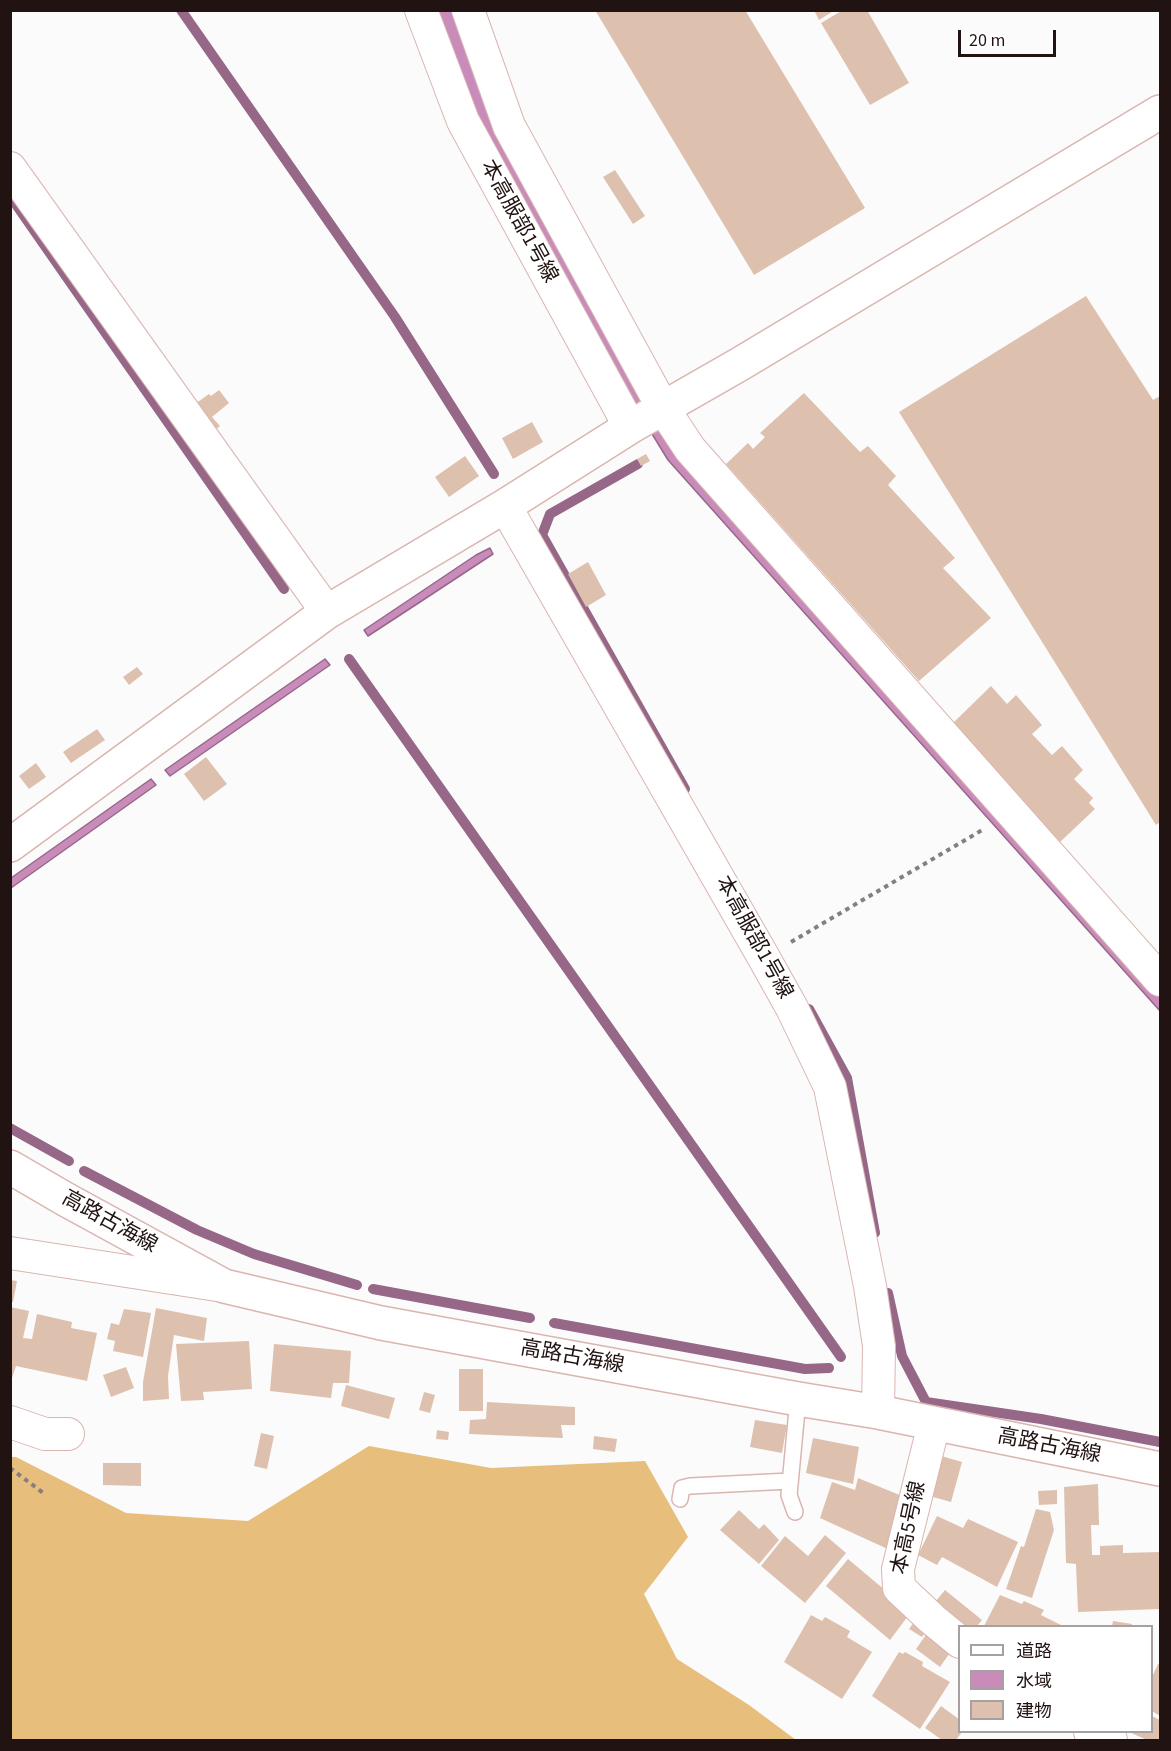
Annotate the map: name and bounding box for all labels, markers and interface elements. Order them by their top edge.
scale bar [961,18,1058,56]
text: 20 m [969,28,1005,53]
street label: 本高服部1号線 [474,156,562,288]
street label: 本高服部1号線 [709,872,797,1004]
street label: 高路古海線 [57,1187,161,1259]
street label: 高路古海線 [518,1336,626,1380]
street label: 高路古海線 [995,1425,1103,1469]
street label: 本高5号線 [888,1479,932,1577]
legend [958,1625,1153,1733]
text: 道路 [1016,1639,1052,1664]
text: 水域 [1016,1669,1052,1694]
text: 建物 [1016,1699,1052,1724]

